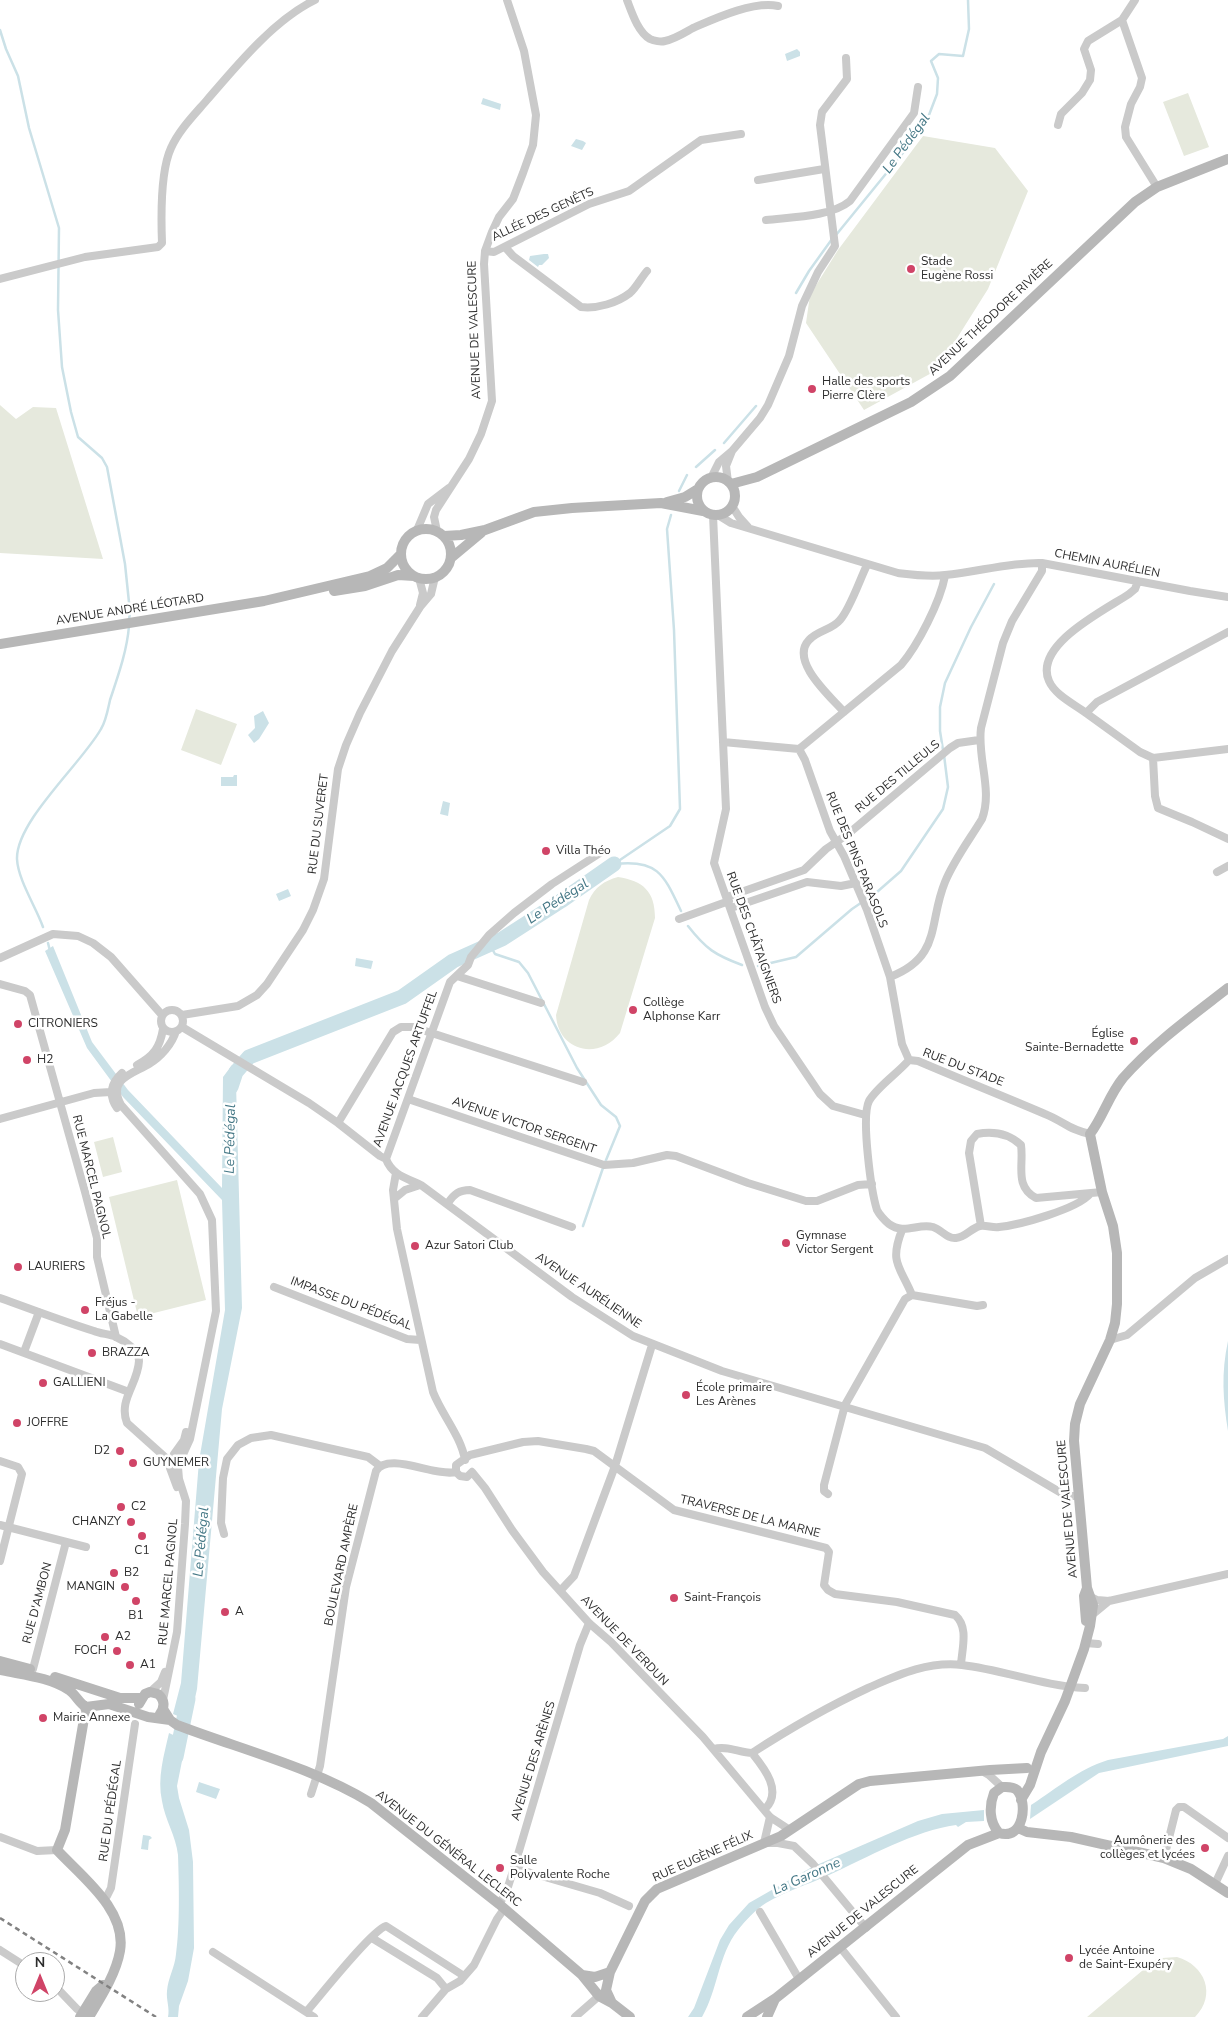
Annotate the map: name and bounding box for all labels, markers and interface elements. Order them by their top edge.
water label: Le Pédégal [880,111,934,177]
street label: ALLÉE DES GENÊTS [490,185,596,245]
place label: Stade Eugène Rossi [921,255,993,283]
street label: AVENUE THÉODORE RIVIÈRE [926,257,1056,379]
street label: AVENUE DE VALESCURE [465,260,485,400]
marker: Stade Eugène Rossi [905,263,917,275]
place label: Halle des sports Pierre Clère [822,375,910,403]
marker: Halle des sports Pierre Clère [806,383,818,395]
street label: CHEMIN AURÉLIEN [1053,547,1161,581]
street label: AVENUE ANDRÉ LÉOTARD [55,591,205,629]
street label: RUE DES TILLEULS [853,737,943,817]
street label: RUE DU SUVERET [306,773,332,875]
street label: RUE DES PINS PARASOLS [822,790,890,930]
place label: Villa Théo [556,844,611,858]
marker: Villa Théo [540,845,552,857]
street label: RUE DES CHÂTAIGNIERS [722,870,784,1006]
water label: Le Pédégal [524,876,592,928]
street label: AVENUE JACQUES ARTUFFEL [371,989,441,1149]
place label: Collège Alphonse Karr [643,996,720,1024]
marker: Collège Alphonse Karr [627,1004,639,1016]
place label: CITRONIERS [28,1017,98,1031]
marker: CITRONIERS [12,1018,24,1030]
place label: Église Sainte-Bernadette [1025,1027,1124,1055]
marker: Église Sainte-Bernadette [1128,1035,1140,1047]
street label: RUE DU STADE [920,1046,1006,1090]
place label: H2 [37,1053,53,1067]
marker: H2 [21,1054,33,1066]
street label: AVENUE VICTOR SERGENT [450,1095,598,1157]
water label: Le Pédégal [222,1104,240,1174]
street label: RUE MARCEL PAGNOL [69,1114,113,1240]
place label: Gymnase Victor Sergent [796,1229,873,1257]
marker: Gymnase Victor Sergent [780,1237,792,1249]
place label: Azur Satori Club [425,1239,513,1253]
marker: Azur Satori Club [409,1240,421,1252]
street label: AVENUE AURÉLIENNE [532,1250,644,1332]
place label: LAURIERS [28,1260,85,1274]
marker: LAURIERS [12,1261,24,1273]
street label: IMPASSE DU PÉDÉGAL [288,1274,414,1334]
place label: Fréjus - La Gabelle [95,1296,153,1324]
marker: Fréjus - La Gabelle [79,1304,91,1316]
place label: BRAZZA [102,1346,149,1360]
marker: BRAZZA [86,1347,98,1359]
place label: GALLIENI [53,1376,106,1390]
marker: GALLIENI [37,1377,49,1389]
place label: École primaire Les Arènes [696,1381,772,1409]
marker: École primaire Les Arènes [680,1389,692,1401]
place label: JOFFRE [27,1416,68,1430]
marker: JOFFRE [11,1417,23,1429]
street label: AVENUE DE VALESCURE [1055,1439,1081,1579]
place label: D2 [94,1444,110,1458]
marker: D2 [114,1445,126,1457]
place label: GUYNEMER [143,1456,209,1470]
marker: GUYNEMER [127,1457,139,1469]
street label: TRAVERSE DE LA MARNE [678,1493,822,1541]
place label: C2 [131,1500,146,1514]
marker: C2 [115,1501,127,1513]
street label: BOULEVARD AMPÈRE [322,1503,362,1627]
water label: Le Pédégal [191,1506,213,1578]
place label: CHANZY [72,1515,121,1529]
marker: CHANZY [125,1516,137,1528]
street label: RUE MARCEL PAGNOL [156,1518,182,1646]
marker: C1 [136,1530,148,1542]
place label: C1 [134,1544,150,1558]
street label: RUE D'AMBON [20,1561,56,1645]
place label: B2 [124,1566,139,1580]
marker: B2 [108,1567,120,1579]
place label: MANGIN [66,1580,115,1594]
marker: MANGIN [119,1581,131,1593]
place label: Saint-François [684,1591,761,1605]
marker: Saint-François [668,1592,680,1604]
street label: AVENUE DE VERDUN [577,1593,671,1689]
marker: B1 [130,1595,142,1607]
place label: A [235,1605,244,1619]
marker: A [219,1606,231,1618]
place label: B1 [128,1609,144,1623]
place label: A2 [115,1630,131,1644]
marker: A2 [99,1631,111,1643]
place label: FOCH [74,1644,107,1658]
marker: FOCH [111,1645,123,1657]
place label: A1 [140,1658,156,1672]
marker: A1 [124,1659,136,1671]
street label: AVENUE DES ARÈNES [509,1700,559,1822]
place label: Mairie Annexe [53,1711,130,1725]
marker: Mairie Annexe [37,1712,49,1724]
street label: RUE DU PÉDÉGAL [97,1759,125,1863]
street label: AVENUE DU GÉNÉRAL LECLERC [372,1788,524,1910]
street label: RUE EUGÈNE FÉLIX [651,1828,755,1886]
place label: Aumônerie des collèges et lycées [1100,1834,1195,1862]
marker: Aumônerie des collèges et lycées [1199,1842,1211,1854]
place label: Salle Polyvalente Roche [510,1854,610,1882]
water label: La Garonne [771,1855,843,1899]
marker: Salle Polyvalente Roche [494,1862,506,1874]
street label: AVENUE DE VALESCURE [804,1863,922,1961]
place label: Lycée Antoine de Saint-Exupéry [1079,1944,1172,1972]
north arrow [15,1952,65,2002]
marker: Lycée Antoine de Saint-Exupéry [1063,1952,1075,1964]
text: N [35,1953,45,1972]

